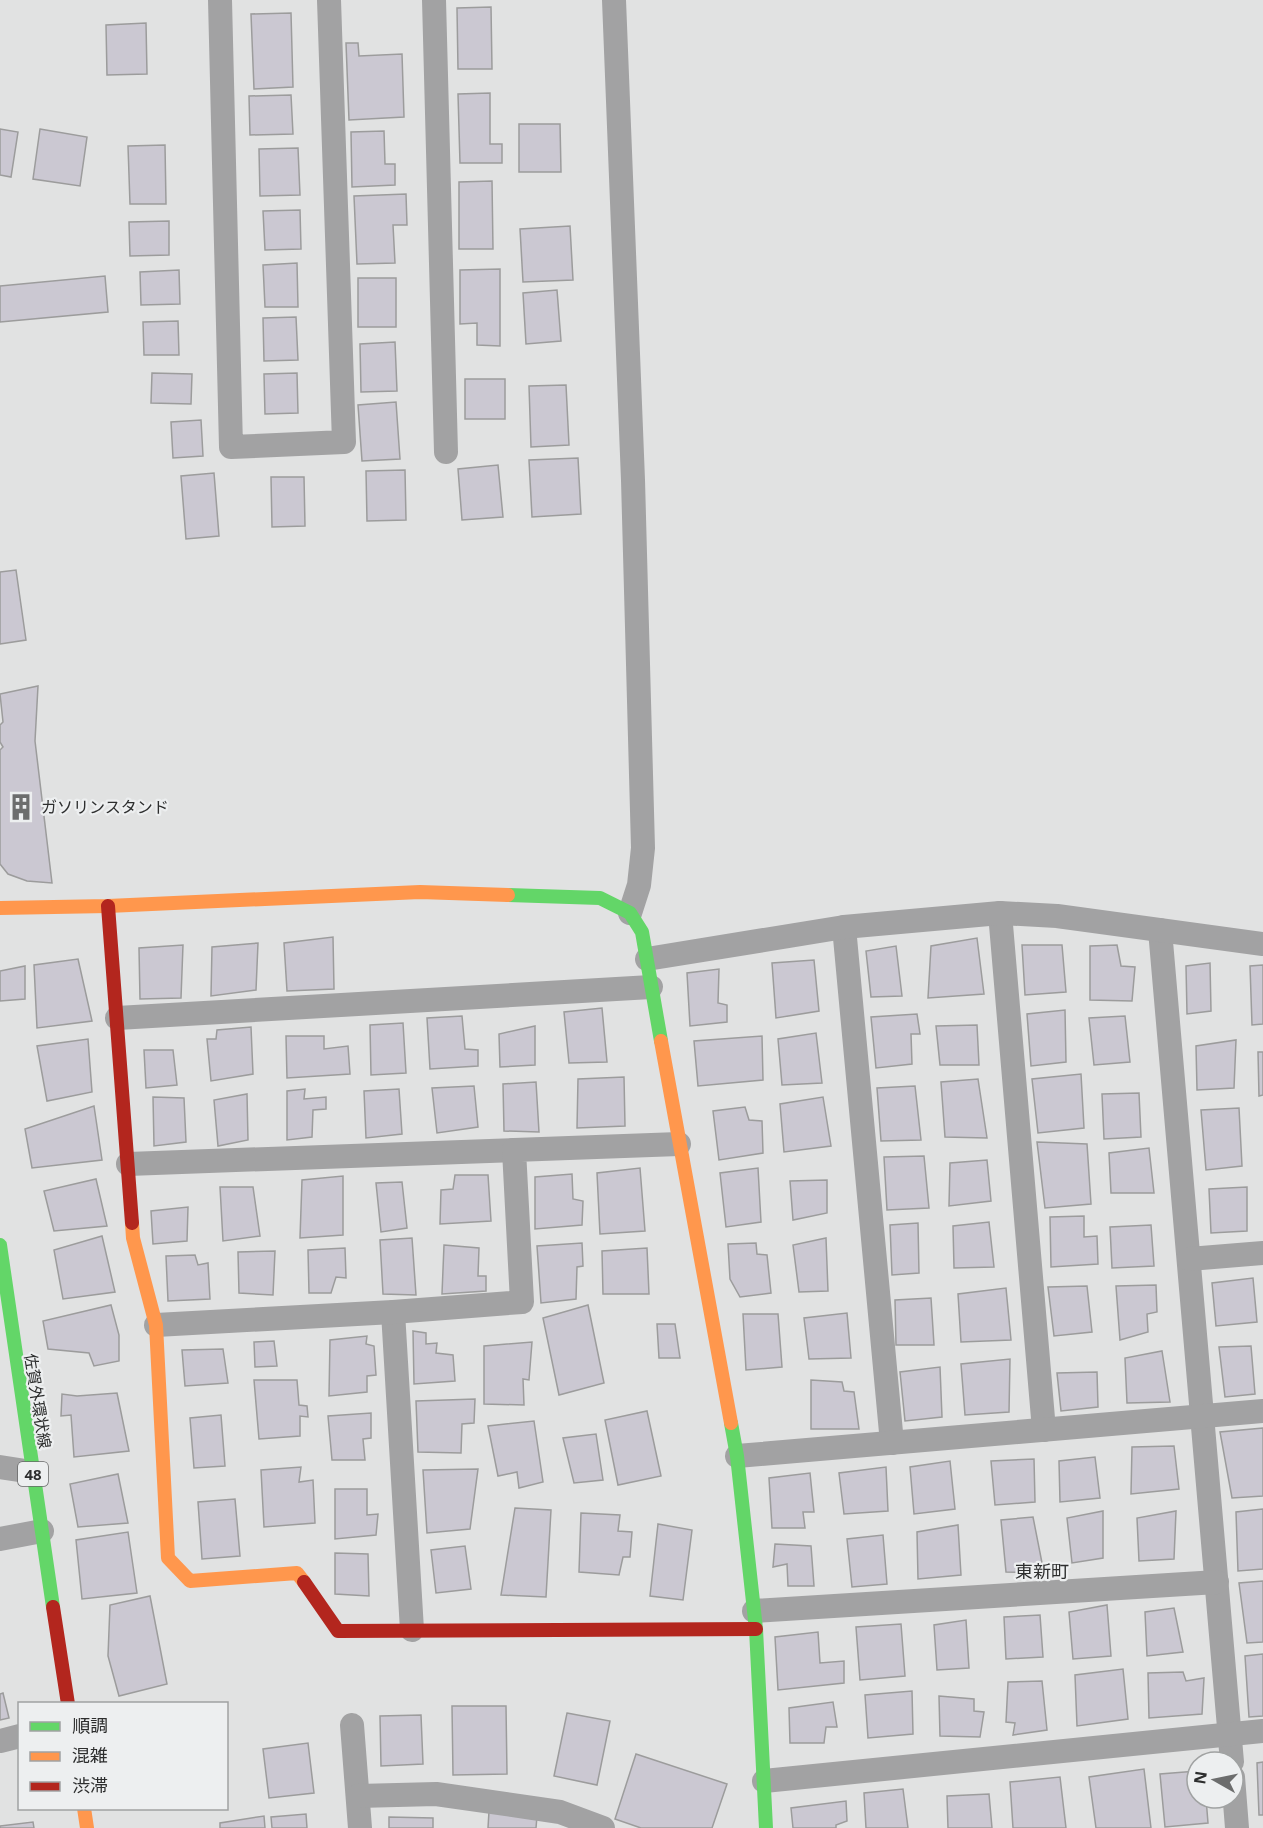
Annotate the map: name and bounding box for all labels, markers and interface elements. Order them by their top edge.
building icon: ガソリンスタンド [6,792,36,822]
place label: ガソリンスタンド [41,796,169,818]
street label: 佐賀外環状線 [20,1352,56,1450]
road number: 48 [18,1462,48,1486]
district label: 東新町 [1015,1559,1069,1583]
legend [18,1702,228,1810]
text: 順調 [72,1713,108,1737]
text: 混雑 [72,1743,108,1767]
north arrow [1185,1750,1245,1810]
text: N [1188,1770,1212,1786]
text: 渋滞 [72,1773,108,1797]

